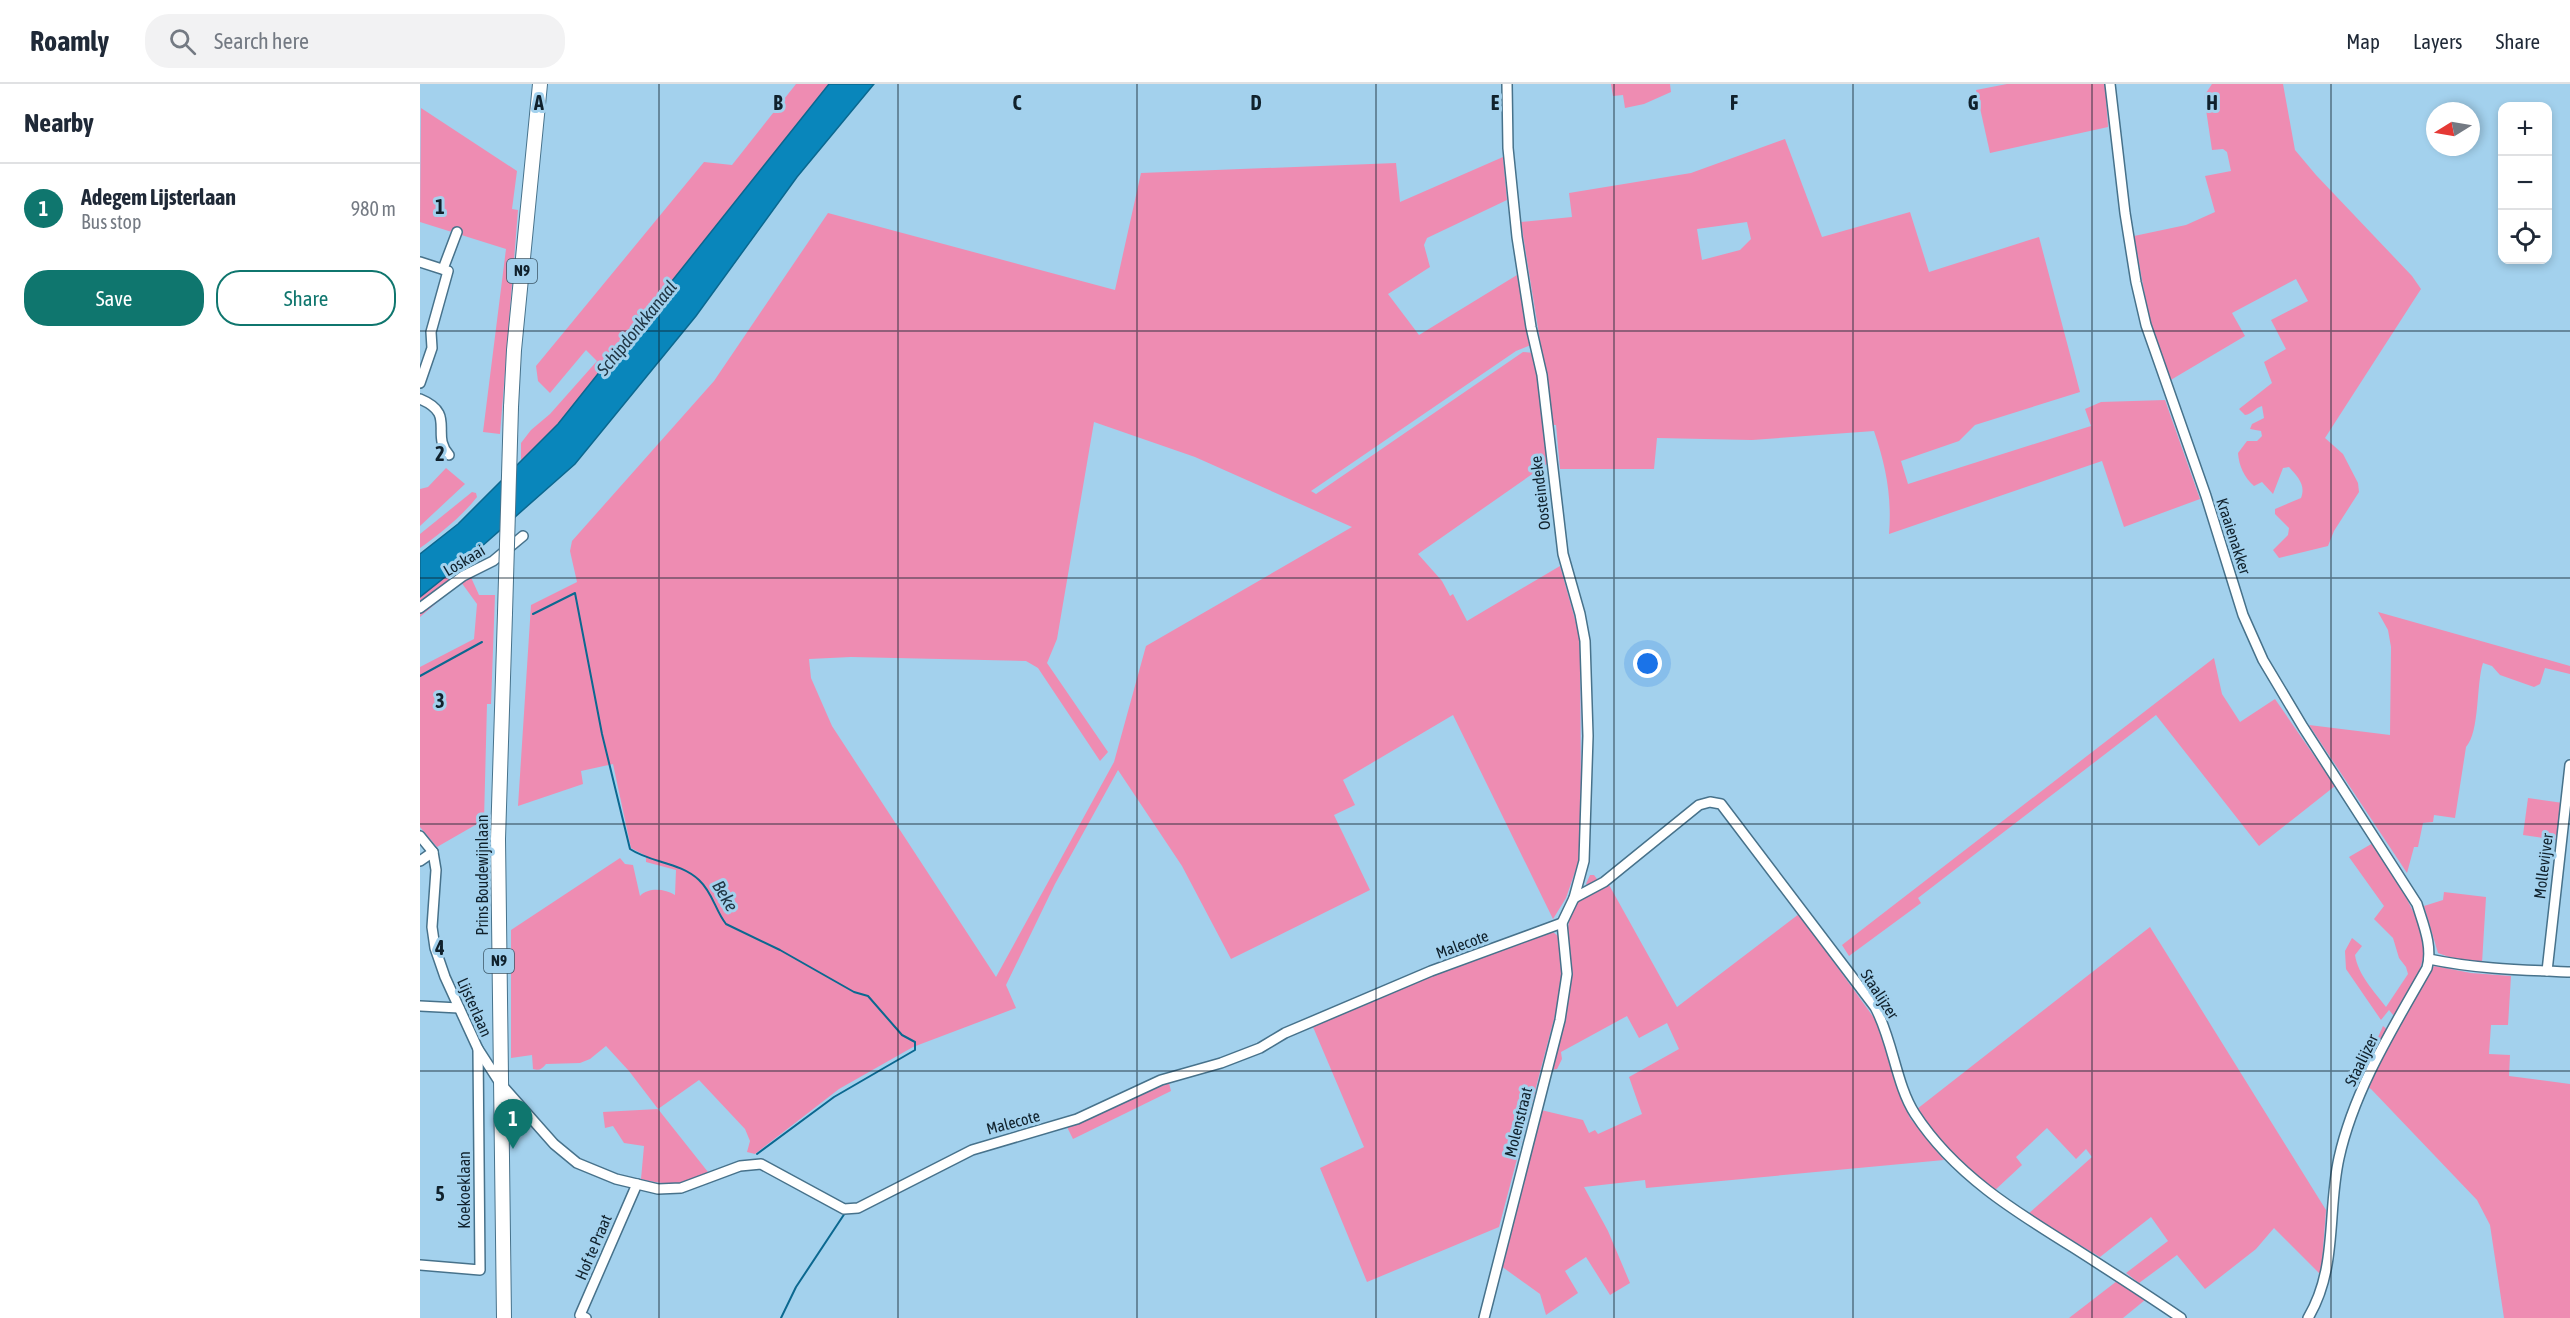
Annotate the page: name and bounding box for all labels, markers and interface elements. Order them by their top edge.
search box [145,14,565,68]
text: Roamly [30,25,109,57]
icon: search [166,25,199,58]
text: Search here [214,28,309,54]
text: Map [2346,29,2380,53]
text: Layers [2413,29,2463,53]
text: Share [2496,29,2540,53]
text: A [533,91,544,114]
text: B [773,91,783,114]
text: C [1013,91,1022,114]
text: D [1250,91,1262,114]
text: E [1491,91,1500,114]
text: F [1730,91,1738,114]
text: G [1968,91,1979,114]
text: H [2206,91,2218,114]
north arrow [2426,102,2480,156]
map controls [2498,102,2552,264]
button: + [2498,102,2552,156]
text: Nearby [24,108,94,138]
button: − [2498,156,2552,210]
text: Adegem Lijsterlaan [81,184,236,210]
text: 1 [435,195,445,218]
text: 1 [39,197,48,220]
text: 980 m [351,197,396,220]
text: Bus stop [81,210,141,233]
button: locate [2498,210,2552,264]
road number: N9 [507,259,537,283]
button: Save [24,270,204,326]
button: Share [216,270,396,326]
water label: Schipdonkkanaal [591,276,681,380]
text: 2 [435,442,445,465]
street label: Oosteindeke [1527,455,1553,531]
street label: Kraaienakker [2213,496,2255,577]
street label: Loskaai [440,541,488,579]
your location [1633,649,1662,678]
text: 3 [435,689,445,712]
street label: Prins Boudewijnlaan [473,815,492,935]
street label: Mollevijver [2530,832,2557,900]
water label: Beke [708,876,743,915]
street label: Malecote [1433,926,1491,962]
text: 4 [434,936,445,959]
road number: N9 [484,949,514,973]
street label: Staalijzer [1857,966,1903,1023]
street label: Lijsterlaan [453,975,496,1040]
street label: Staalijzer [2341,1031,2382,1089]
street label: Molenstraat [1501,1085,1535,1159]
pin: 1 [494,1100,532,1149]
street label: Malecote [984,1106,1042,1138]
street label: Koekoeklaan [455,1151,473,1229]
text: 5 [435,1182,445,1205]
street label: Hof te Praat [571,1211,615,1282]

